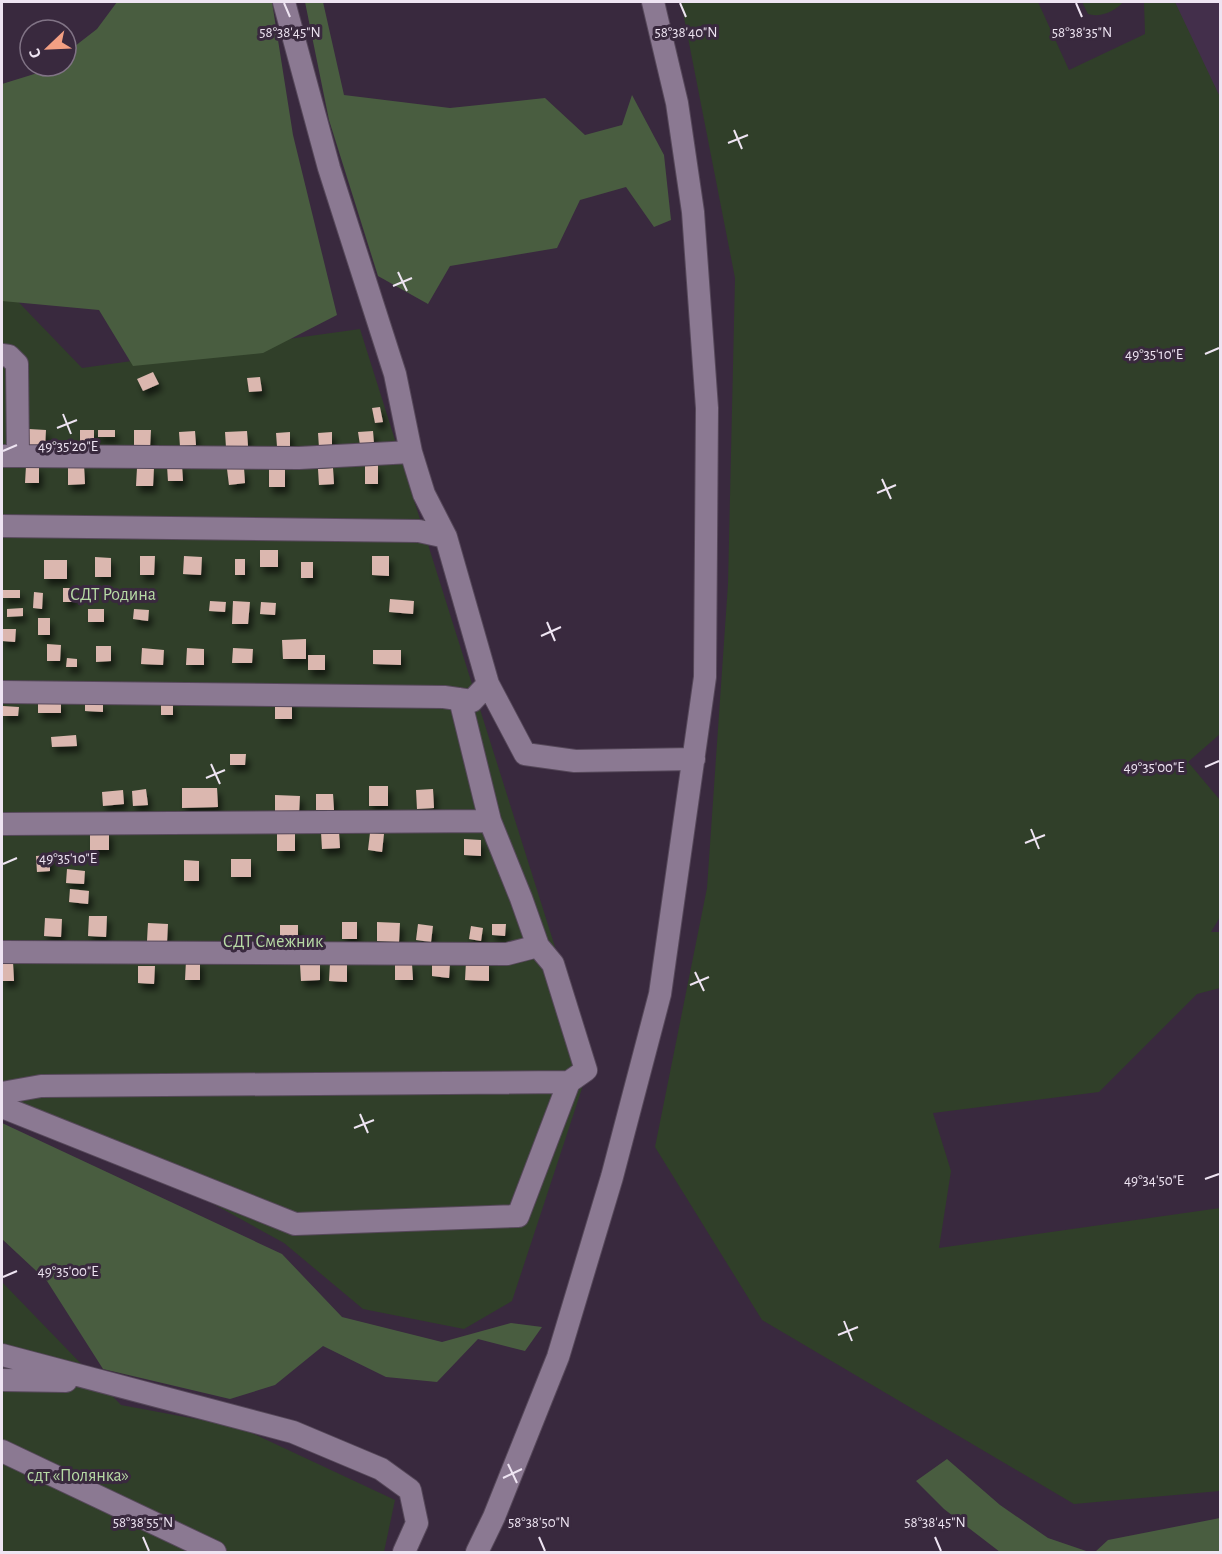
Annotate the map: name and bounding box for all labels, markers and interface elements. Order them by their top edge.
north arrow [18,18,78,78]
text: 58°38'45"N [259,25,321,40]
text: 58°38'40"N [654,25,718,40]
text: 58°38'35"N [1052,25,1112,40]
text: С [26,46,44,61]
text: 49°35'10"E [1125,347,1183,362]
text: 49°35'20"E [38,439,98,454]
park label: СДТ Родина [70,586,156,604]
text: 49°35'00"E [1124,760,1184,775]
text: 49°35'10"E [39,851,97,866]
park label: СДТ Смежник [223,933,324,951]
text: 49°34'50"E [1124,1173,1184,1188]
text: 49°35'00"E [38,1264,98,1279]
park label: сдт «Полянка» [27,1467,129,1485]
text: 58°38'55"N [113,1515,173,1530]
text: 58°38'50"N [508,1515,570,1530]
text: 58°38'45"N [904,1515,966,1530]

